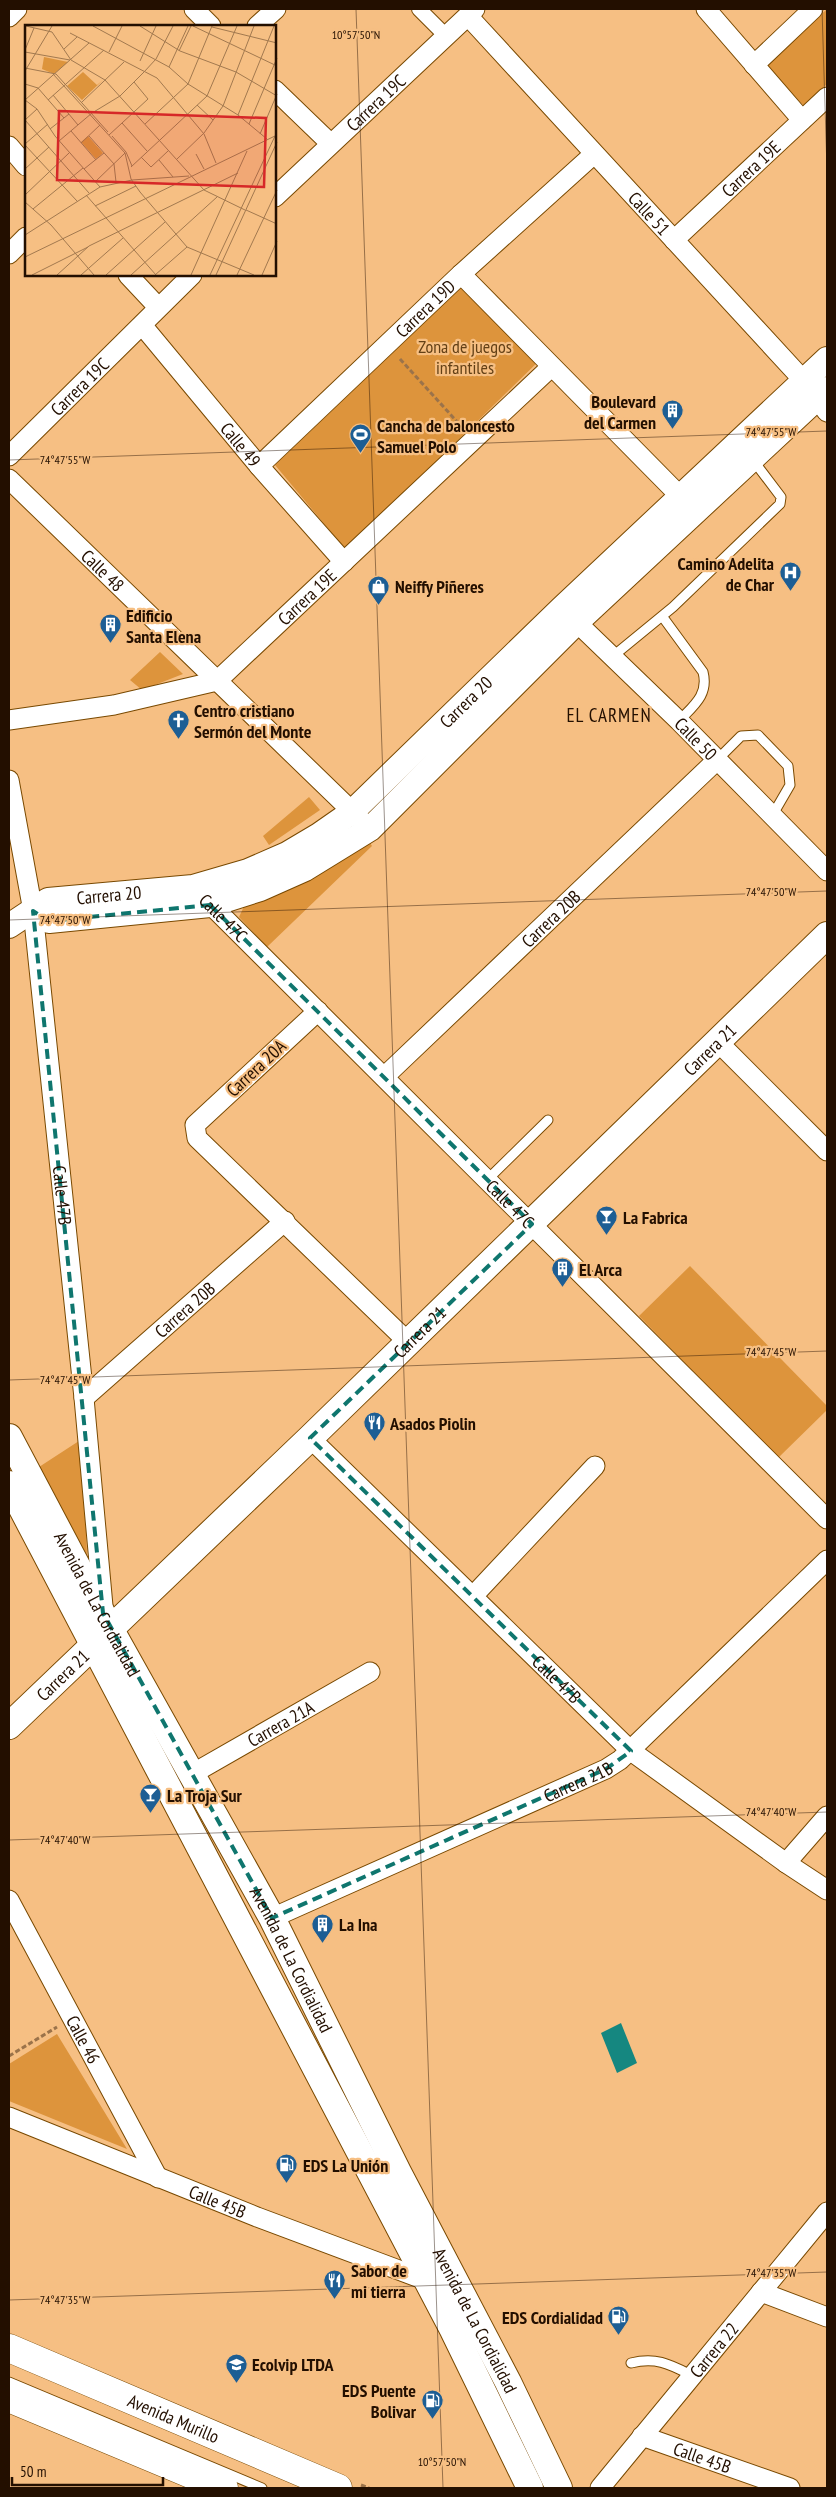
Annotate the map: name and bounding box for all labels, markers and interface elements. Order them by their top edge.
inset map [25,25,276,276]
text: 10°57'50"N [332,27,380,42]
street label: Carrera 19C [341,69,410,136]
street label: Carrera 19E [716,135,785,201]
street label: Calle 51 [624,187,675,240]
street label: Carrera 19D [390,274,460,342]
park label: Zona de juegos infantiles [418,335,512,379]
street label: Carrera 19C [45,353,113,420]
place label: Boulevard del Carmen [584,390,656,434]
building icon: Boulevard del Carmen [660,399,684,430]
place label: Cancha de baloncesto Samuel Polo [377,414,515,458]
street label: Calle 49 [216,417,266,471]
sports icon: Cancha de baloncesto Samuel Polo [349,423,373,454]
text: 74°47'55"W [746,424,796,439]
text: 74°47'55"W [40,452,90,467]
street label: Calle 48 [77,544,129,596]
place label: Camino Adelita de Char [678,552,775,596]
hospital icon: Camino Adelita de Char [778,561,802,592]
street label: Carrera 19E [272,563,341,630]
shop icon: Neiffy Piñeres [367,574,391,605]
place label: Neiffy Piñeres [395,575,484,598]
place label: Edificio Santa Elena [126,604,201,648]
building icon: Edificio Santa Elena [98,613,122,644]
street label: Carrera 20 [434,671,497,733]
place label: Centro cristiano Sermón del Monte [194,699,312,743]
district label: EL CARMEN [566,703,652,727]
church icon: Centro cristiano Sermón del Monte [166,708,190,739]
street label: Calle 50 [670,712,722,765]
street label: Carrera 20 [76,880,142,909]
text: 74°47'50"W [746,884,796,899]
street label: Carrera 20B [516,885,585,952]
street label: Calle 47C [194,888,253,947]
text: 74°47'50"W [40,912,90,927]
street label: Carrera 21 [678,1018,741,1080]
street label: Carrera 20A [221,1034,291,1101]
street label: Calle 47B [48,1164,77,1226]
street label: Calle 47C [481,1174,539,1232]
bar icon: La Fabrica [595,1205,619,1236]
place label: La Fabrica [623,1206,688,1229]
building icon: El Arca [551,1257,575,1288]
place label: El Arca [579,1258,622,1281]
street label: Carrera 20B [149,1277,220,1342]
street label: Carrera 21 [388,1301,450,1363]
text: 74°47'45"W [746,1344,796,1359]
text: 74°47'45"W [40,1372,90,1387]
restaurant icon: Asados Piolin [362,1411,386,1442]
place label: Asados Piolin [389,1412,476,1435]
street label: Avenida de La Cordialidad [50,1528,146,1680]
street label: Carrera 21 [31,1644,94,1706]
street label: Calle 47B [528,1650,586,1708]
street label: Carrera 21A [243,1695,318,1751]
street label: Carrera 21B [540,1756,617,1807]
bar icon: La Troja Sur [139,1783,163,1814]
place label: La Troja Sur [167,1784,243,1807]
text: 74°47'40"W [746,1804,796,1819]
text: 74°47'40"W [40,1832,90,1847]
street label: Avenida de La Cordialidad [245,1882,338,2036]
building icon: La Ina [311,1912,335,1943]
place label: La Ina [339,1913,378,1936]
street label: Calle 46 [61,2011,106,2067]
fuel station icon: EDS La Unión [275,2153,299,2184]
place label: EDS La Unión [303,2154,388,2177]
street label: Calle 45B [186,2179,250,2223]
street label: Avenida de La Cordialidad [428,2244,523,2396]
place label: Sabor de mi tierra [351,2259,407,2303]
text: 74°47'35"W [746,2265,796,2280]
restaurant icon: Sabor de mi tierra [323,2268,347,2299]
text: 74°47'35"W [40,2292,90,2307]
fuel station icon: EDS Cordialidad [607,2305,631,2336]
place label: EDS Cordialidad [502,2306,603,2329]
street label: Carrera 22 [684,2317,743,2382]
school or university icon: Ecolvip LTDA [224,2352,248,2383]
place label: Ecolvip LTDA [252,2353,335,2376]
place label: EDS Puente Bolivar [342,2379,417,2423]
street label: Avenida Murillo [124,2388,223,2448]
fuel station icon: EDS Puente Bolivar [420,2388,444,2419]
street label: Calle 45B [670,2436,734,2478]
scale bar [12,2454,164,2486]
text: 10°57'50"N [418,2454,466,2469]
text: 50 m [20,2462,46,2481]

